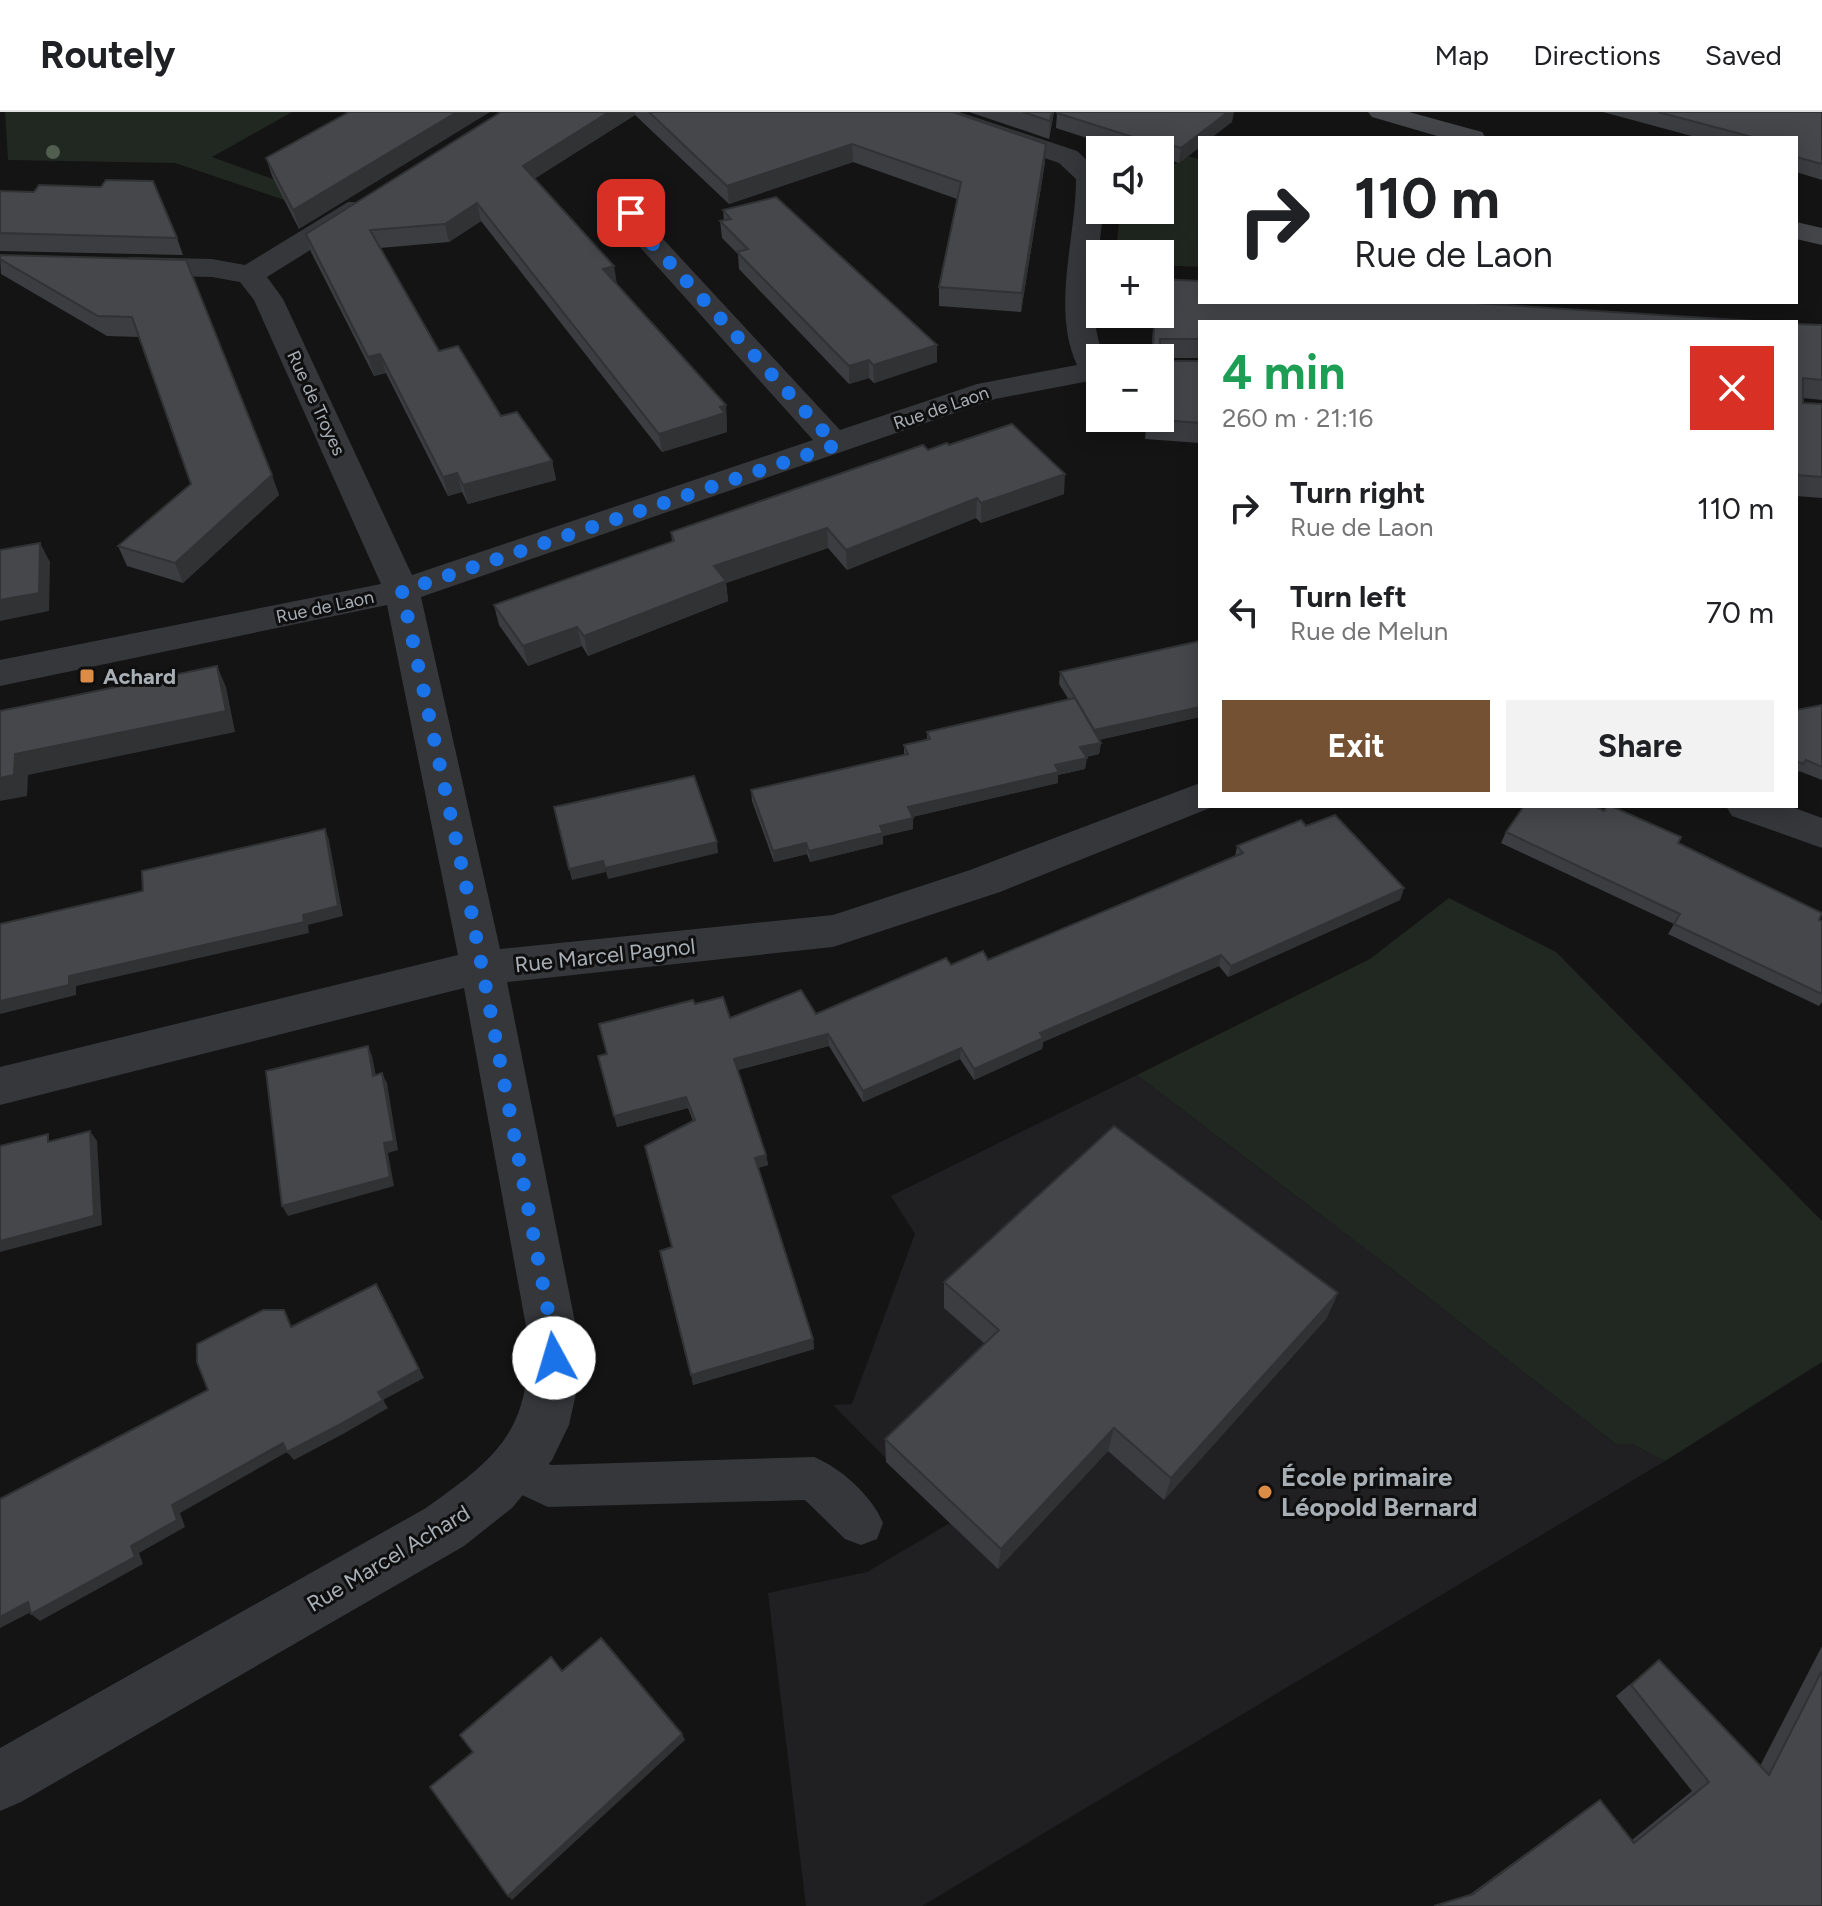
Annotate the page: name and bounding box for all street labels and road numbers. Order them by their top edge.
street label: Rue de Troyes [282,347,350,459]
street label: Rue de Laon [890,381,992,435]
street label: Rue de Laon [274,586,376,628]
street label: Rue Marcel Pagnol [513,933,697,978]
street label: Rue Marcel Achard [302,1499,475,1618]

